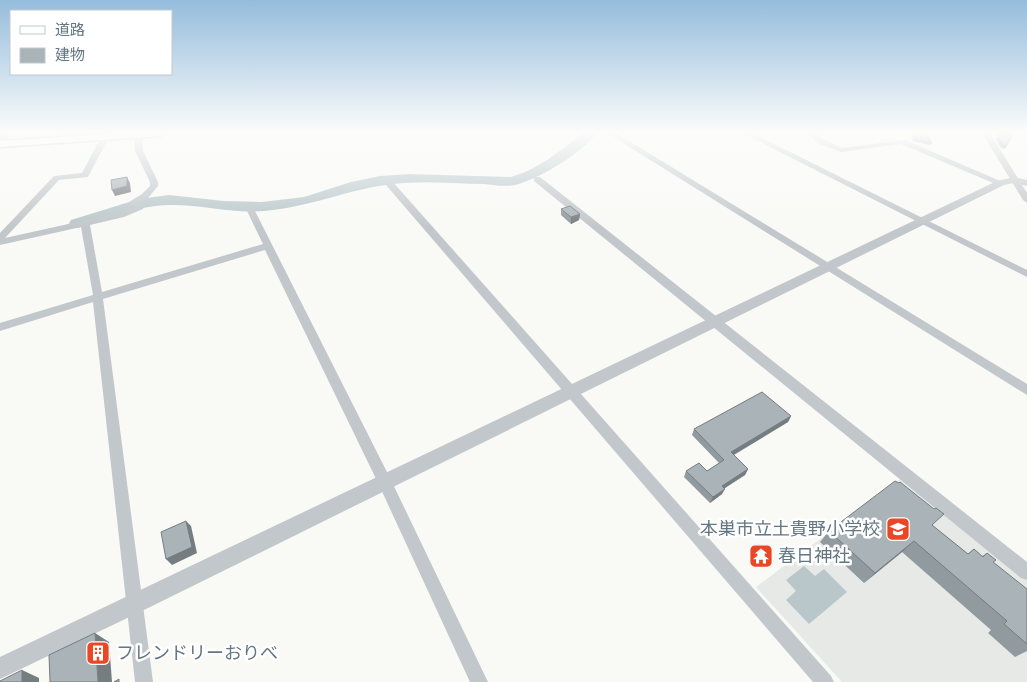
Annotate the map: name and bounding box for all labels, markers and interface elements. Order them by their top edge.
legend [10,10,172,75]
text: 道路 [55,21,85,39]
text: 建物 [55,46,85,64]
school or university icon: 本巣市立土貴野小学校 [885,516,911,542]
place label: 本巣市立土貴野小学校 [700,518,880,540]
temple icon: 春日神社 [748,543,774,569]
place label: 春日神社 [778,545,850,567]
building icon: フレンドリーおりべ [85,640,111,666]
place label: フレンドリーおりべ [116,642,278,664]

